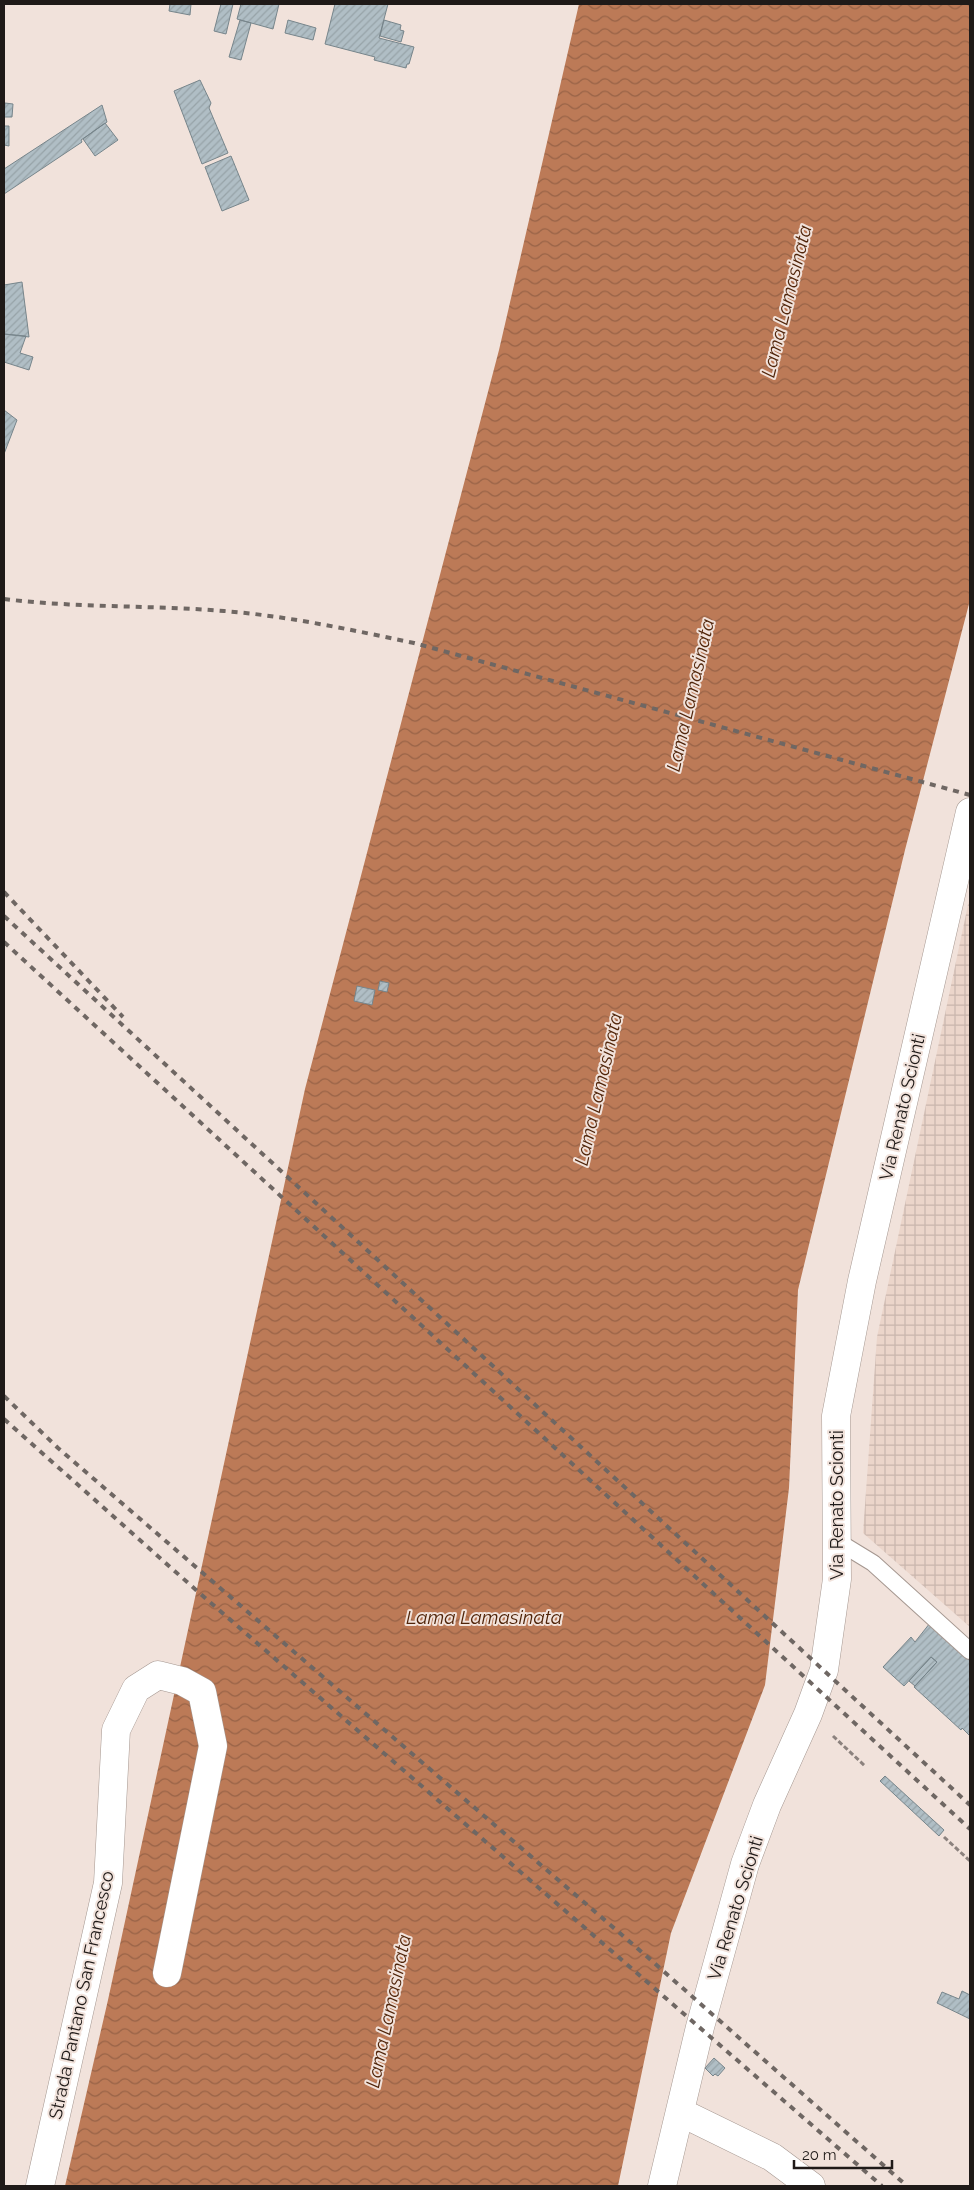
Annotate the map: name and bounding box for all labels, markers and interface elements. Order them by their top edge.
water label: Lama Lamasinata [756,223,816,379]
water label: Lama Lamasinata [662,617,718,773]
water label: Lama Lamasinata [570,1011,626,1167]
street label: Via Renato Scionti [875,1032,929,1182]
street label: Via Renato Scionti [826,1430,847,1580]
water label: Lama Lamasinata [406,1606,562,1628]
street label: Via Renato Scionti [703,1833,767,1983]
street label: Strada Pantano San Francesco [44,1869,118,2121]
water label: Lama Lamasinata [361,1932,415,2090]
scale bar [794,2138,892,2170]
text: 20 m [802,2146,837,2164]

